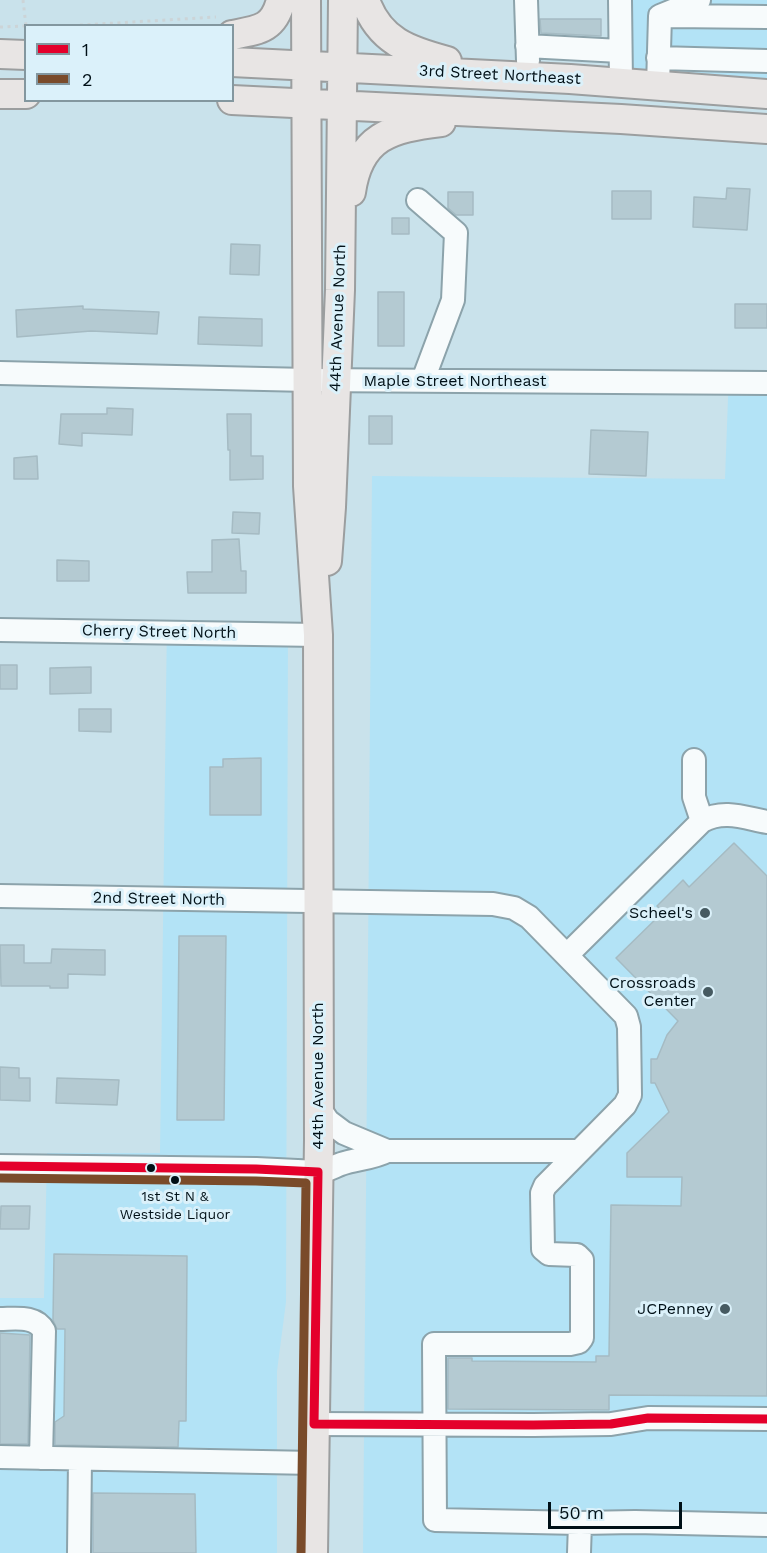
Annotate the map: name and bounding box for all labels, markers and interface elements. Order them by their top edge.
legend [24,24,234,102]
text: 1 [82,39,89,60]
street label: 3rd Street Northeast [419,61,581,89]
text: 2 [82,69,93,90]
street label: 44th Avenue North [326,244,350,392]
street label: Maple Street Northeast [363,371,547,391]
street label: Cherry Street North [82,621,236,643]
street label: 2nd Street North [93,888,225,910]
place label: Scheel's [629,903,693,923]
marker: Scheel's [698,906,712,920]
place label: Crossroads Center [609,973,696,1011]
marker: Crossroads Center [701,985,715,999]
street label: 44th Avenue North [308,1002,328,1150]
unlabelled marker [145,1162,157,1174]
marker: 1st St N & Westside Liquor [169,1174,181,1186]
place label: 1st St N & Westside Liquor [120,1189,230,1222]
place label: JCPenney [637,1299,713,1319]
marker: JCPenney [718,1302,732,1316]
scale bar [551,1490,684,1528]
text: 50 m [559,1502,604,1523]

